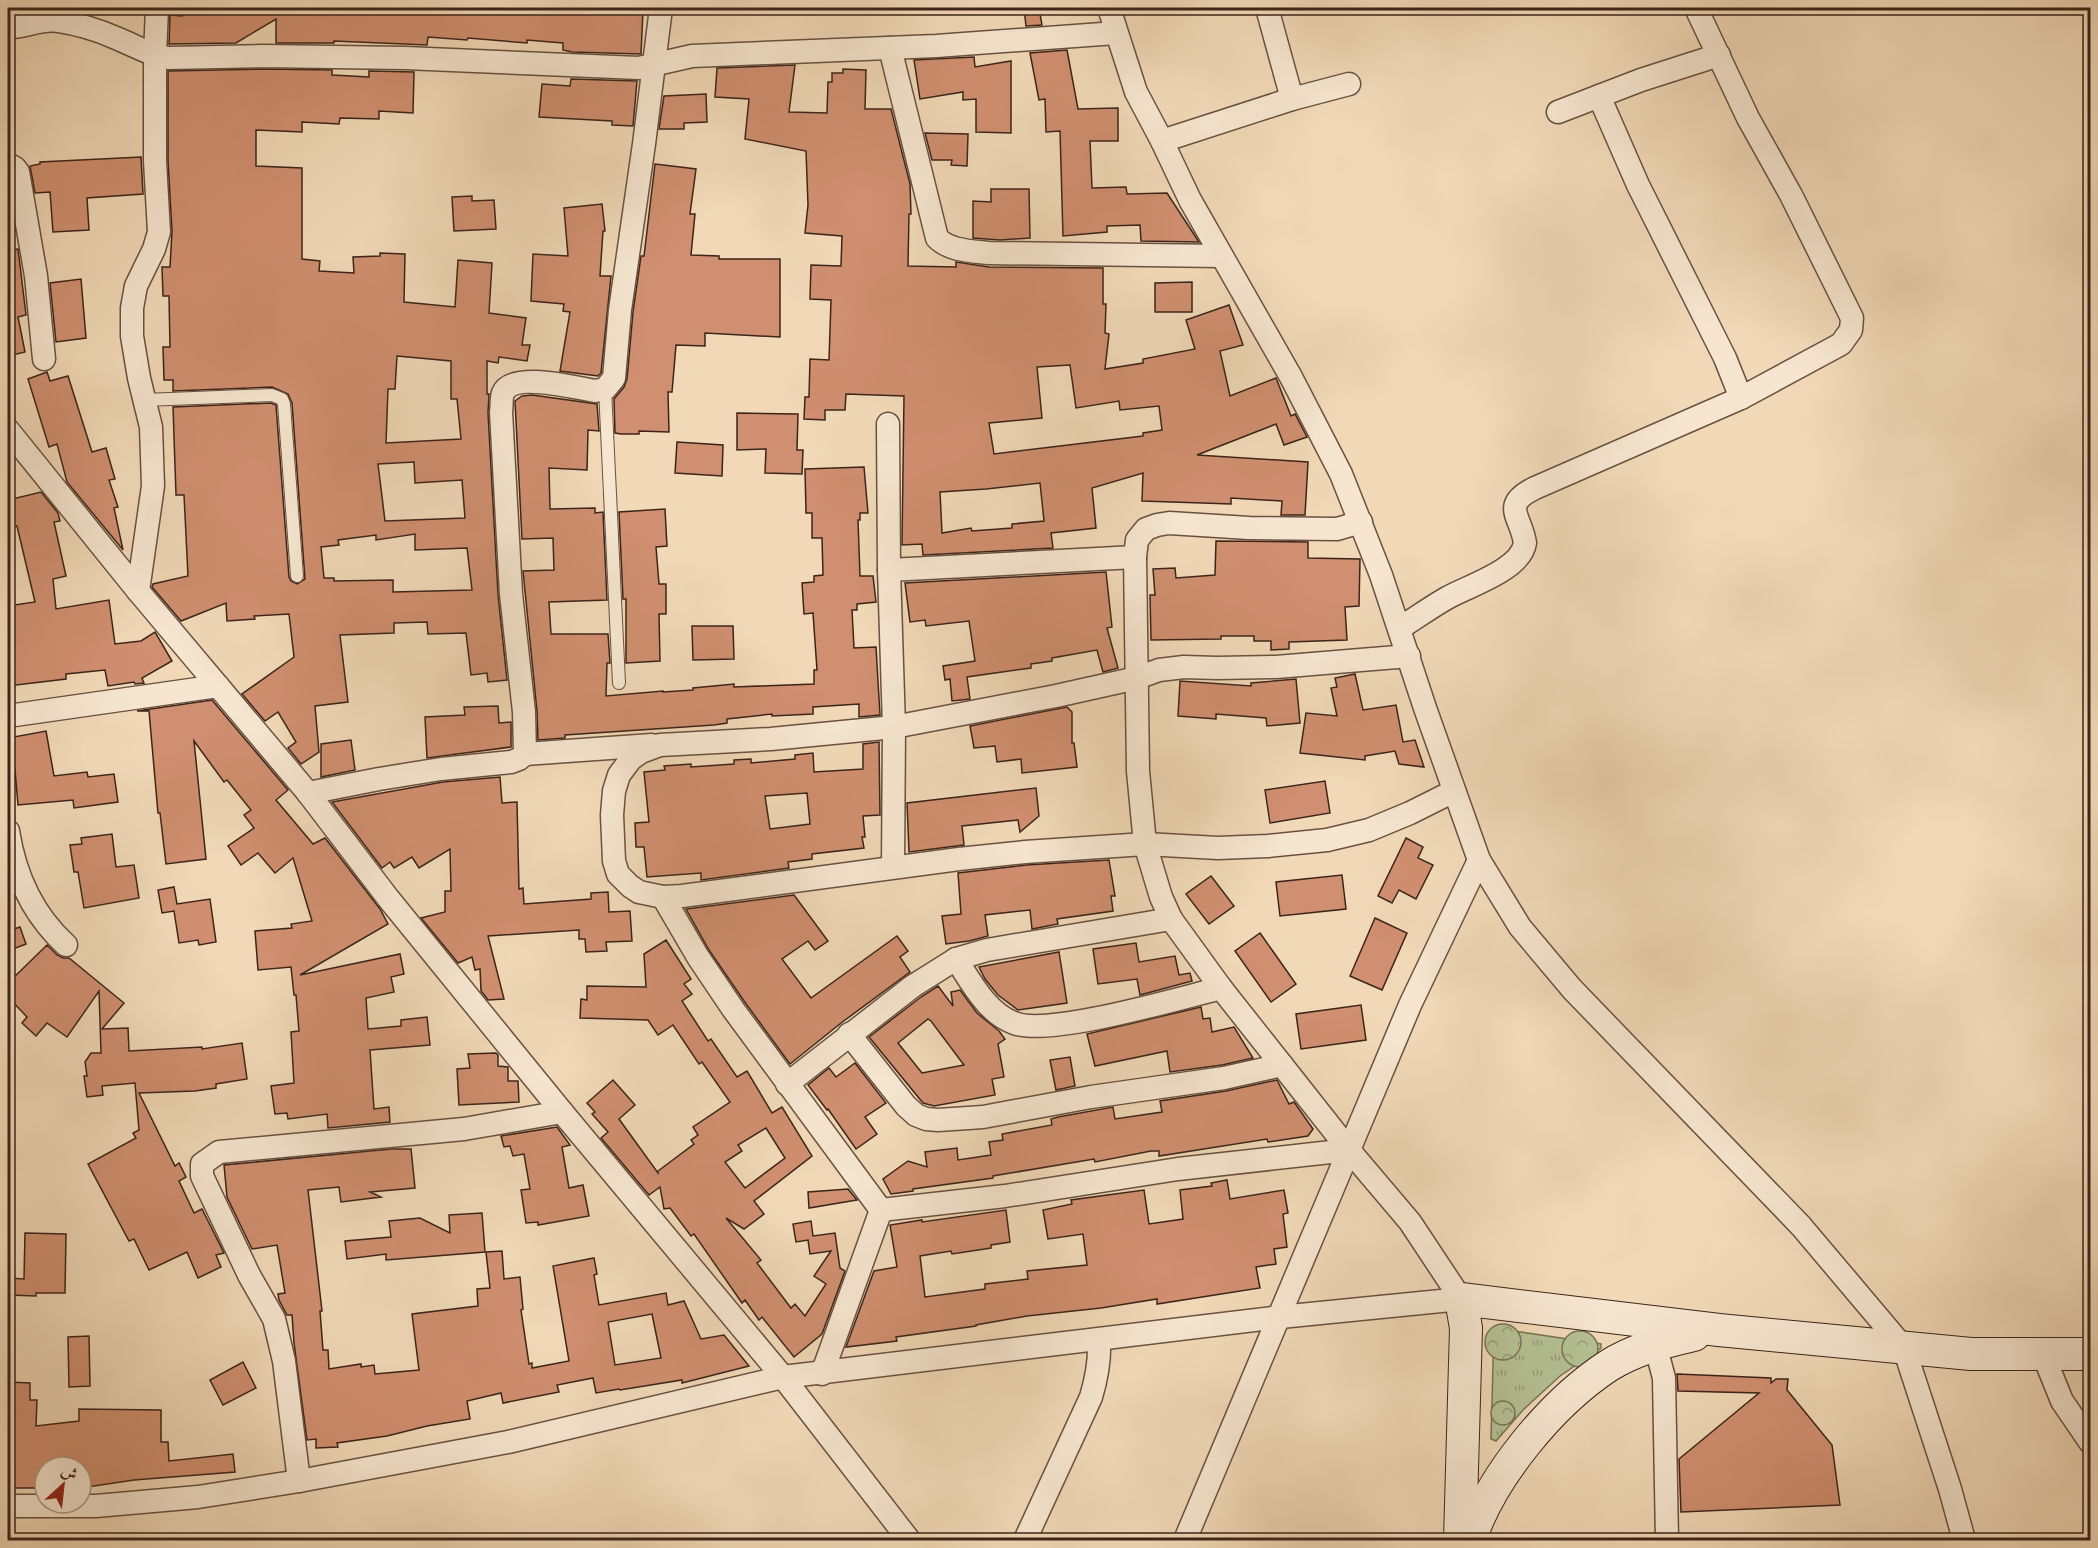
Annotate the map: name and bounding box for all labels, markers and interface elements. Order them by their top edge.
north arrow [33,1455,93,1515]
text: ش [56,1460,81,1488]

